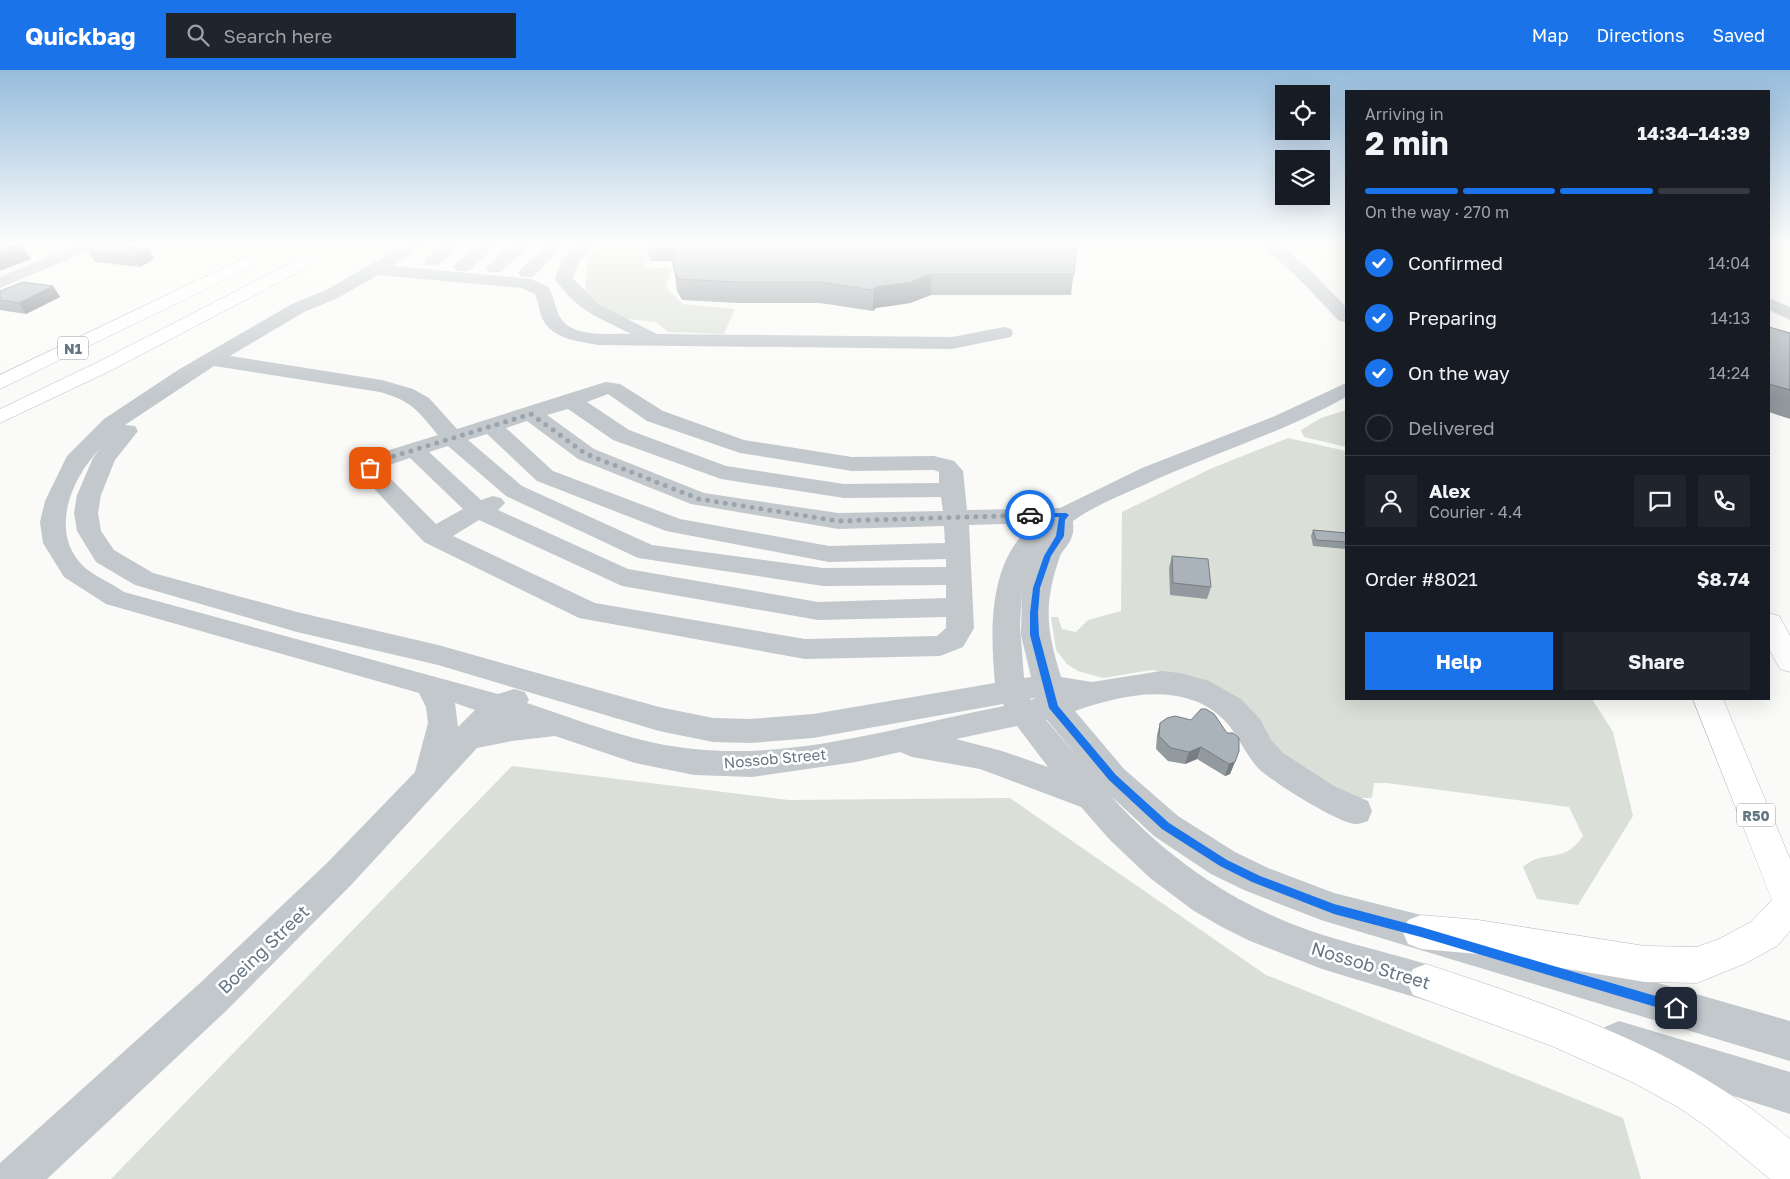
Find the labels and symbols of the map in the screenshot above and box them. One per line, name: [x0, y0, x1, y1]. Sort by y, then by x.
road number: N1: [58, 336, 88, 360]
pin: [349, 447, 391, 489]
courier: [1005, 490, 1055, 540]
street label: Nossob Street: [723, 745, 827, 771]
road number: R50: [1737, 804, 1775, 826]
street label: Boeing Street: [213, 900, 313, 998]
street label: Nossob Street: [1309, 936, 1433, 994]
pin: [1655, 987, 1697, 1029]

